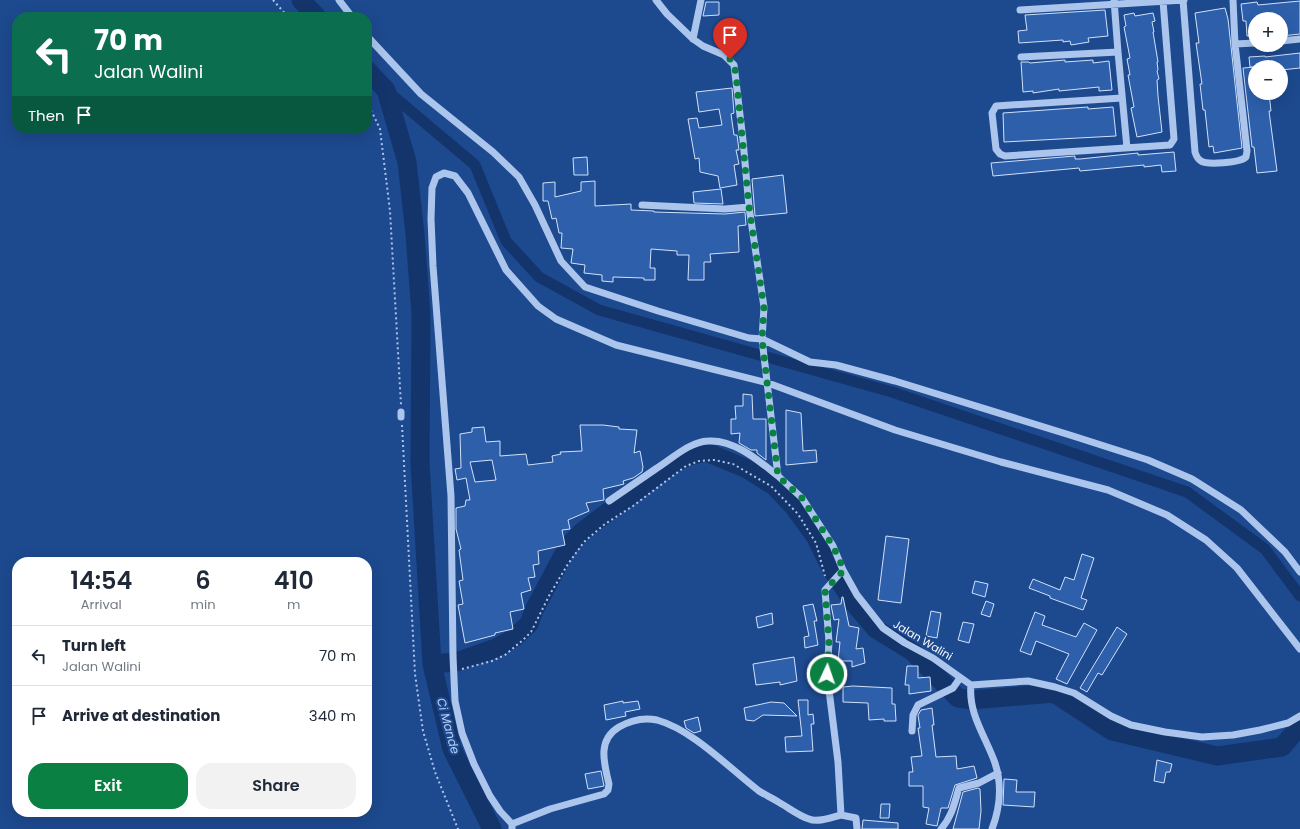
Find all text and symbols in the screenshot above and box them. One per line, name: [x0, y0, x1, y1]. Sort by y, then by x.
map controls: [1248, 12, 1288, 100]
button: +: [1248, 12, 1288, 52]
pin: [713, 18, 747, 59]
text: 70 m: [94, 21, 163, 60]
icon: arrive: [719, 24, 741, 46]
icon: left: [28, 28, 80, 80]
text: Jalan Walini: [94, 59, 203, 84]
button: −: [1248, 60, 1288, 100]
icon: arrive: [73, 104, 95, 126]
text: Then: [28, 105, 65, 126]
text: 14:54: [70, 564, 132, 597]
text: 6: [195, 564, 211, 597]
text: 410: [274, 564, 314, 597]
text: Arrival: [81, 595, 122, 614]
text: min: [191, 595, 216, 614]
text: m: [287, 595, 300, 614]
street label: Jalan Walini: [890, 616, 956, 664]
text: Turn left: [62, 635, 126, 656]
icon: left: [28, 645, 50, 667]
text: 70 m: [319, 645, 356, 666]
position arrow: [806, 653, 848, 695]
text: Jalan Walini: [62, 657, 141, 676]
water label: Ci Mande: [433, 696, 464, 756]
icon: arrive: [28, 705, 50, 727]
text: Arrive at destination: [62, 705, 220, 726]
text: 340 m: [309, 705, 356, 726]
button: Exit: [28, 763, 188, 809]
button: Share: [196, 763, 356, 809]

